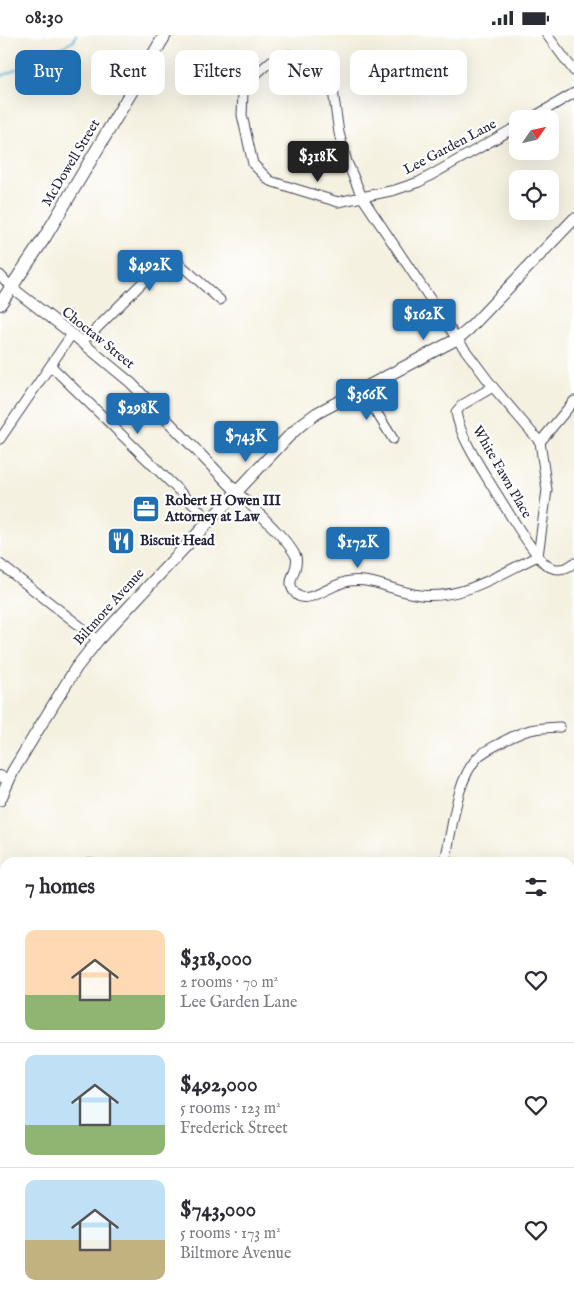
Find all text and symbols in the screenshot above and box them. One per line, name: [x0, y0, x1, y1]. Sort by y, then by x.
text: 08:30: [25, 6, 63, 30]
chip: Buy: [15, 50, 81, 95]
chip: Rent: [91, 50, 165, 95]
chip: Filters: [175, 50, 259, 95]
chip: New: [269, 50, 340, 95]
chip: Apartment: [350, 50, 467, 95]
north arrow: [509, 110, 559, 160]
map controls: [509, 110, 559, 220]
street label: Lee Garden Lane: [400, 115, 500, 179]
street label: McDowell Street: [38, 116, 104, 210]
pin: $318K: [283, 141, 353, 183]
text: $318K: [299, 147, 337, 167]
button: locate: [509, 170, 559, 220]
pin: $492K: [115, 249, 185, 292]
text: $492K: [129, 256, 171, 276]
pin: $162K: [389, 299, 459, 341]
street label: Choctaw Street: [58, 303, 138, 373]
text: $162K: [404, 305, 444, 325]
pin: $366K: [332, 379, 402, 421]
text: $366K: [347, 385, 387, 405]
pin: $298K: [103, 393, 173, 435]
text: $298K: [117, 399, 159, 419]
pin: $743K: [211, 421, 281, 463]
street label: White Fawn Place: [468, 422, 536, 522]
text: $743K: [225, 427, 267, 447]
place label: Robert H Owen III Attorney at Law: [164, 492, 281, 526]
office icon: Robert H Owen III Attorney at Law: [131, 494, 161, 524]
restaurant icon: Biscuit Head: [106, 526, 136, 556]
pin: $172K: [323, 527, 393, 569]
place label: Biscuit Head: [140, 532, 215, 550]
text: $172K: [337, 533, 379, 553]
street label: Biltmore Avenue: [70, 564, 149, 649]
icon: filters: [522, 873, 550, 901]
text: 7 homes: [25, 874, 95, 901]
text: $318,000: [180, 946, 252, 973]
icon: home: [65, 950, 125, 1010]
icon: heart: [522, 966, 550, 994]
text: 2 rooms · 70 m²: [180, 973, 278, 993]
text: Lee Garden Lane: [180, 993, 297, 1013]
text: $492,000: [180, 1072, 257, 1099]
icon: home: [65, 1075, 125, 1135]
icon: heart: [522, 1091, 550, 1119]
text: 5 rooms · 123 m²: [180, 1099, 281, 1119]
text: Frederick Street: [180, 1119, 288, 1139]
text: $743,000: [180, 1197, 256, 1224]
icon: home: [65, 1200, 125, 1260]
icon: heart: [522, 1216, 550, 1244]
text: 5 rooms · 173 m²: [180, 1224, 281, 1244]
text: Biltmore Avenue: [180, 1244, 291, 1264]

